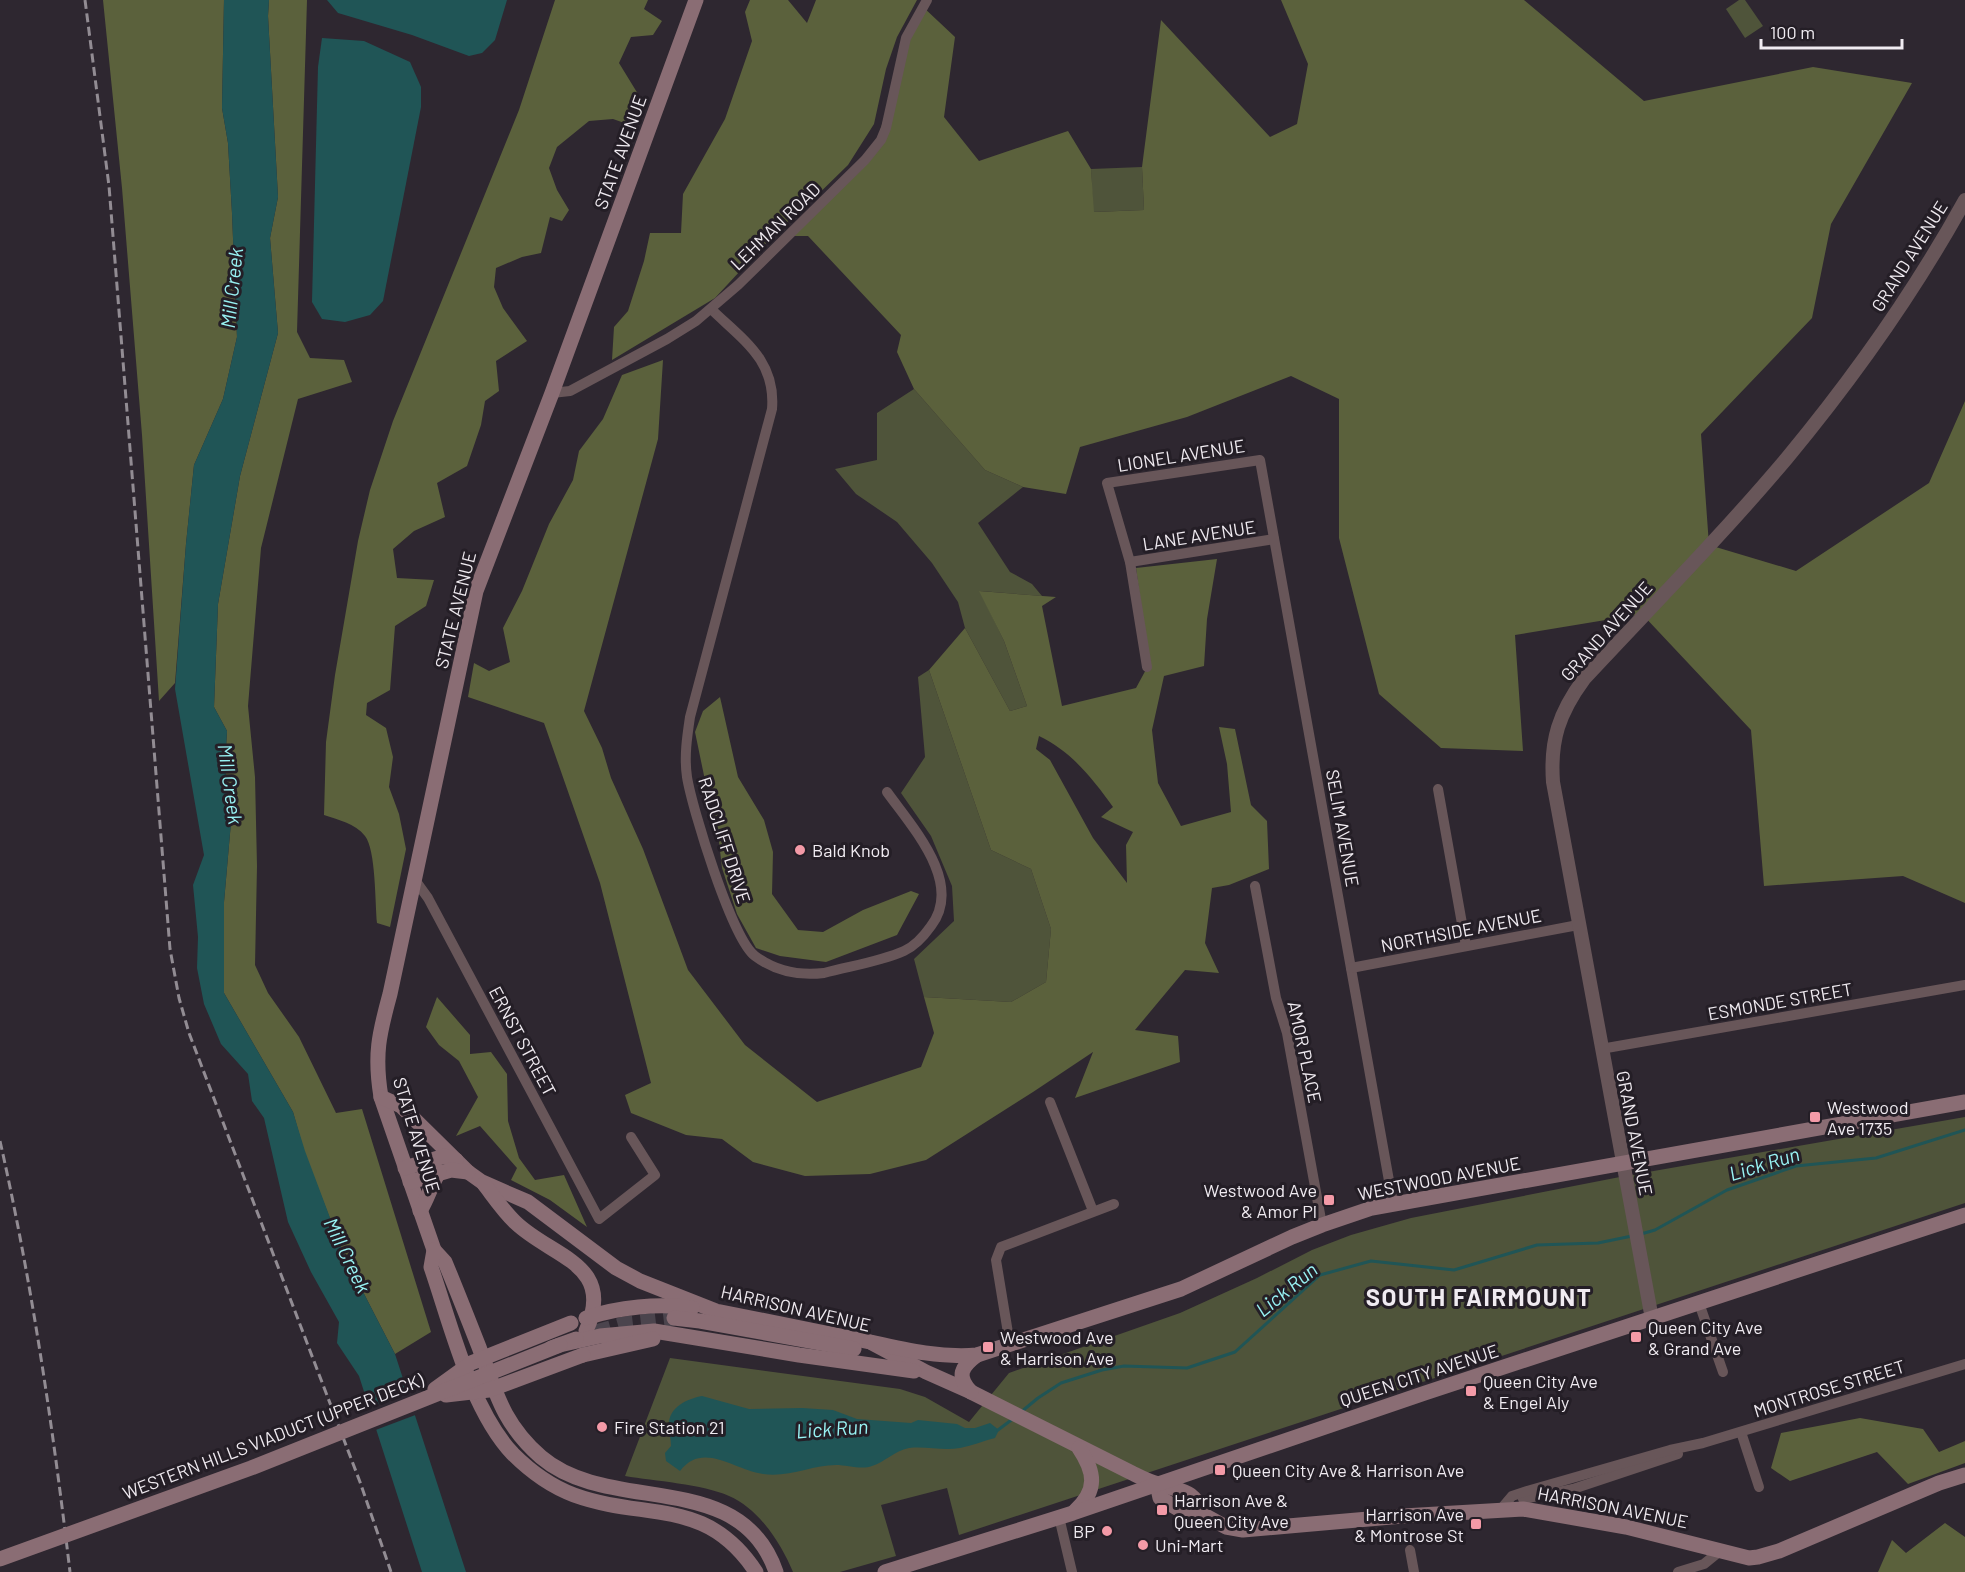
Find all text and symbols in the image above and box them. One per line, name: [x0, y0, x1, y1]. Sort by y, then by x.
scale bar: [1761, 12, 1902, 50]
text: 100 m: [1770, 21, 1815, 43]
street label: STATE AVENUE: [589, 92, 651, 212]
street label: LEHMAN ROAD: [725, 178, 825, 274]
street label: GRAND AVENUE: [1866, 197, 1952, 315]
water label: Mill Creek: [215, 246, 247, 329]
street label: LIONEL AVENUE: [1116, 434, 1246, 476]
street label: LANE AVENUE: [1141, 515, 1257, 555]
street label: STATE AVENUE: [430, 549, 480, 671]
street label: GRAND AVENUE: [1556, 577, 1656, 685]
water label: Mill Creek: [213, 742, 249, 826]
street label: SELIM AVENUE: [1322, 768, 1364, 888]
street label: RADCLIFF DRIVE: [694, 774, 756, 906]
place label: Bald Knob: [812, 839, 890, 861]
marker: Bald Knob: [793, 843, 807, 857]
street label: NORTHSIDE AVENUE: [1379, 904, 1543, 956]
street label: ESMONDE STREET: [1706, 977, 1854, 1025]
street label: ERNST STREET: [485, 982, 561, 1100]
street label: AMOR PLACE: [1283, 999, 1327, 1105]
street label: GRAND AVENUE: [1612, 1069, 1658, 1197]
street label: STATE AVENUE: [389, 1074, 445, 1196]
place label: Westwood Ave 1735: [1827, 1096, 1909, 1139]
marker: Westwood Ave 1735: [1808, 1110, 1822, 1124]
water label: Lick Run: [1726, 1141, 1802, 1185]
street label: WESTWOOD AVENUE: [1356, 1151, 1522, 1205]
place label: Westwood Ave & Amor Pl: [1203, 1179, 1317, 1222]
marker: Westwood Ave & Amor Pl: [1322, 1193, 1336, 1207]
water label: Mill Creek: [320, 1213, 377, 1297]
water label: Lick Run: [1250, 1257, 1322, 1321]
street label: HARRISON AVENUE: [719, 1280, 873, 1336]
district label: SOUTH FAIRMOUNT: [1366, 1282, 1592, 1311]
place label: Queen City Ave & Grand Ave: [1648, 1316, 1763, 1359]
place label: Westwood Ave & Harrison Ave: [1000, 1326, 1114, 1369]
marker: Queen City Ave & Grand Ave: [1629, 1330, 1643, 1344]
street label: QUEEN CITY AVENUE: [1337, 1339, 1501, 1411]
marker: Westwood Ave & Harrison Ave: [981, 1340, 995, 1354]
street label: MONTROSE STREET: [1751, 1355, 1907, 1421]
street label: WESTERN HILLS VIADUCT (UPPER DECK): [119, 1368, 427, 1504]
place label: Queen City Ave & Engel Aly: [1483, 1370, 1598, 1413]
marker: Queen City Ave & Engel Aly: [1464, 1384, 1478, 1398]
water label: Lick Run: [795, 1414, 869, 1442]
place label: Fire Station 21: [614, 1416, 725, 1438]
marker: Fire Station 21: [595, 1420, 609, 1434]
place label: Queen City Ave & Harrison Ave: [1232, 1459, 1464, 1481]
marker: Queen City Ave & Harrison Ave: [1213, 1463, 1227, 1477]
street label: HARRISON AVENUE: [1536, 1482, 1690, 1532]
place label: Harrison Ave & Queen City Ave: [1174, 1489, 1289, 1532]
marker: Harrison Ave & Queen City Ave: [1155, 1503, 1169, 1517]
place label: Harrison Ave & Montrose St: [1354, 1503, 1464, 1546]
marker: Harrison Ave & Montrose St: [1469, 1517, 1483, 1531]
place label: BP: [1073, 1520, 1095, 1542]
marker: BP: [1100, 1524, 1114, 1538]
place label: Uni-Mart: [1155, 1534, 1223, 1556]
marker: Uni-Mart: [1136, 1538, 1150, 1552]

